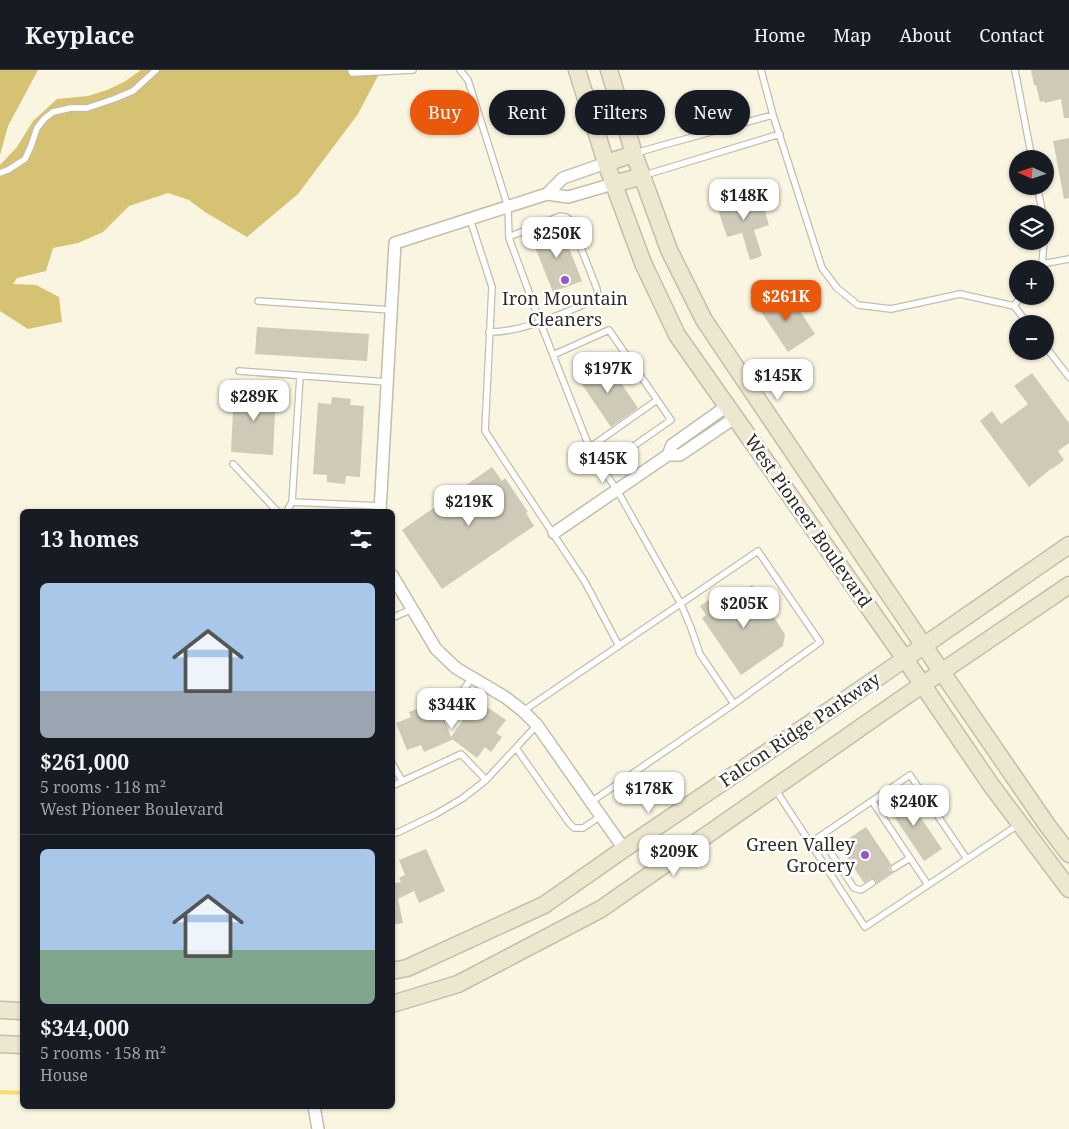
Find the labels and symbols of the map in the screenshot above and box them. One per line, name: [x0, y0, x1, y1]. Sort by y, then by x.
north arrow: [1009, 150, 1054, 195]
pin: $148K: [709, 178, 779, 221]
pin: $250K: [522, 216, 592, 259]
marker: Iron Mountain Cleaners: [559, 274, 571, 286]
pin: $261K: [751, 280, 821, 322]
place label: Iron Mountain Cleaners: [502, 286, 628, 331]
pin: $197K: [573, 352, 643, 394]
pin: $145K: [743, 358, 813, 401]
pin: $289K: [219, 380, 289, 422]
street label: West Pioneer Boulevard: [740, 429, 878, 612]
pin: $145K: [568, 442, 638, 484]
pin: $219K: [434, 484, 504, 527]
pin: $205K: [709, 586, 779, 629]
street label: Falcon Ridge Parkway: [714, 666, 885, 792]
pin: $344K: [417, 688, 487, 730]
pin: $178K: [614, 772, 684, 814]
pin: $240K: [879, 784, 949, 827]
place label: Green Valley Grocery: [746, 832, 856, 877]
pin: $209K: [639, 834, 709, 877]
marker: Green Valley Grocery: [859, 849, 871, 861]

